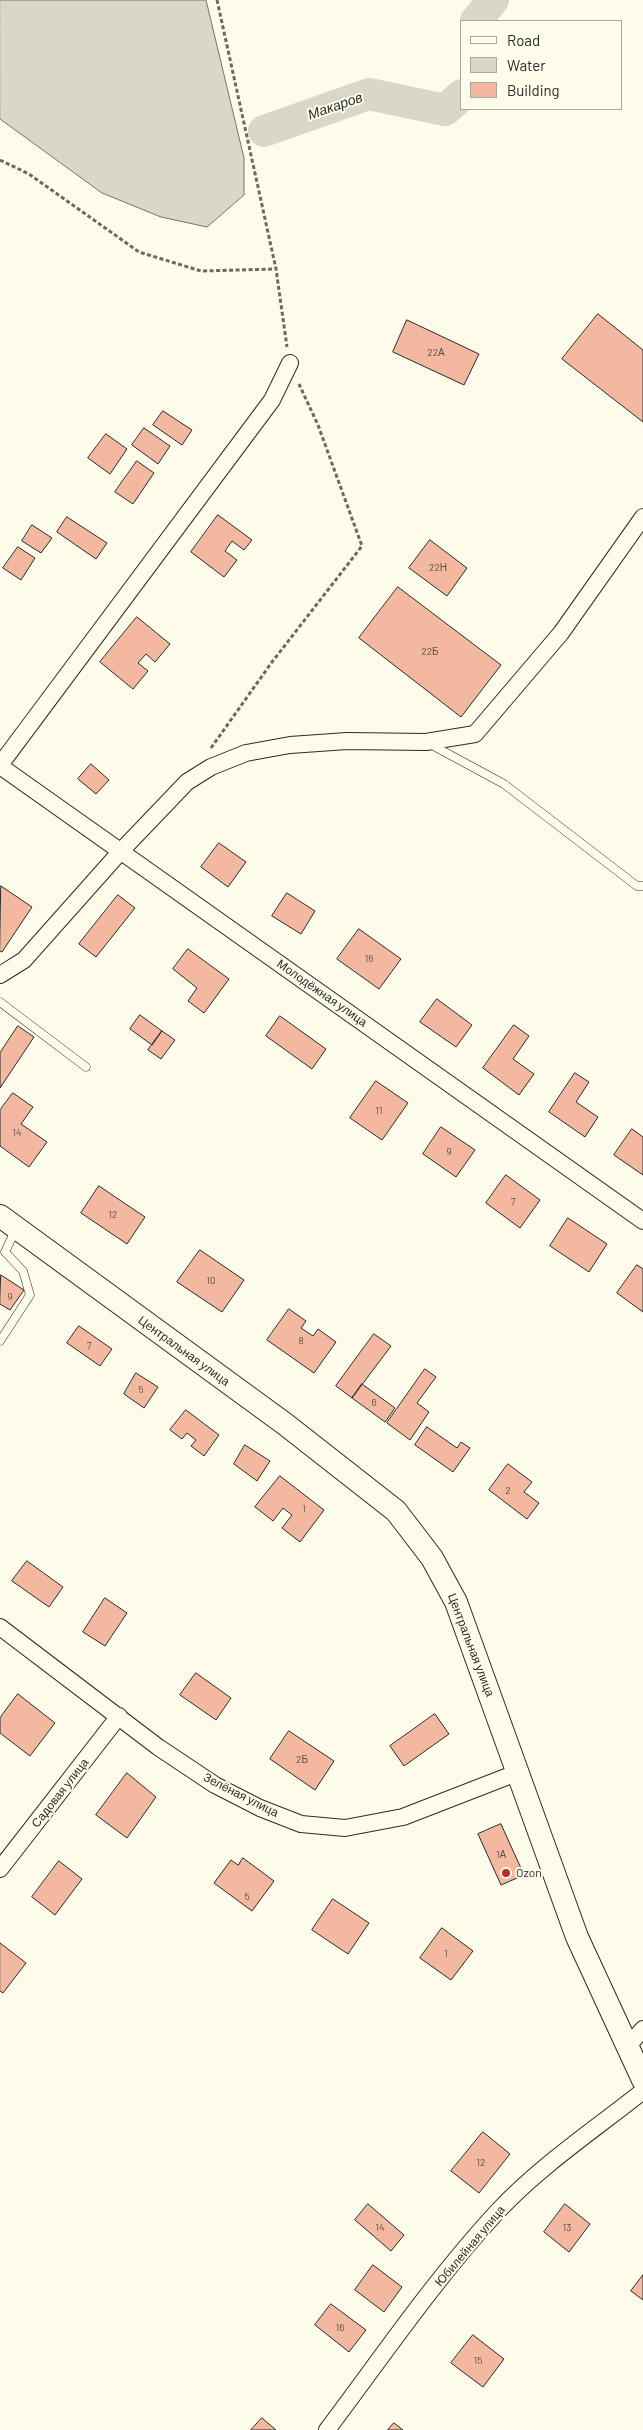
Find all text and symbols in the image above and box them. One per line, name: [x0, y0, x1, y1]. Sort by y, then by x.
legend: [460, 20, 623, 110]
text: Road: [507, 31, 540, 49]
text: Water: [507, 56, 546, 74]
text: Building: [507, 81, 560, 99]
water label: Макаров: [305, 89, 365, 123]
house number: 22А: [427, 347, 445, 359]
house number: 22Н: [429, 562, 447, 574]
house number: 22Б: [421, 646, 439, 658]
house number: 16: [365, 953, 373, 965]
street label: Молодёжная улица: [274, 956, 370, 1030]
house number: 11: [375, 1105, 383, 1117]
house number: 14: [12, 1127, 22, 1139]
house number: 9: [446, 1146, 452, 1158]
house number: 7: [511, 1196, 515, 1208]
house number: 12: [109, 1209, 117, 1221]
house number: 10: [206, 1275, 216, 1287]
house number: 9: [7, 1291, 13, 1303]
street label: Центральная улица: [135, 1313, 233, 1389]
house number: 8: [298, 1335, 304, 1347]
house number: 7: [87, 1340, 91, 1352]
house number: 5: [138, 1384, 144, 1396]
house number: 6: [371, 1397, 377, 1409]
house number: 2: [505, 1485, 511, 1497]
house number: 1: [302, 1503, 306, 1515]
street label: Центральная улица: [445, 1591, 497, 1699]
house number: 2Б: [296, 1754, 308, 1766]
street label: Садовая улица: [28, 1755, 92, 1831]
street label: Зелёная улица: [201, 1770, 281, 1820]
house number: 1А: [496, 1849, 506, 1861]
place label: Ozon: [516, 1866, 542, 1880]
marker: Ozon: [500, 1867, 512, 1879]
house number: 5: [244, 1891, 250, 1903]
house number: 1: [444, 1948, 448, 1960]
house number: 12: [477, 2157, 485, 2169]
street label: Юбилейная улица: [432, 2203, 508, 2289]
house number: 14: [375, 2222, 385, 2234]
house number: 13: [563, 2222, 571, 2234]
house number: 16: [336, 2322, 344, 2334]
house number: 15: [474, 2355, 482, 2367]

